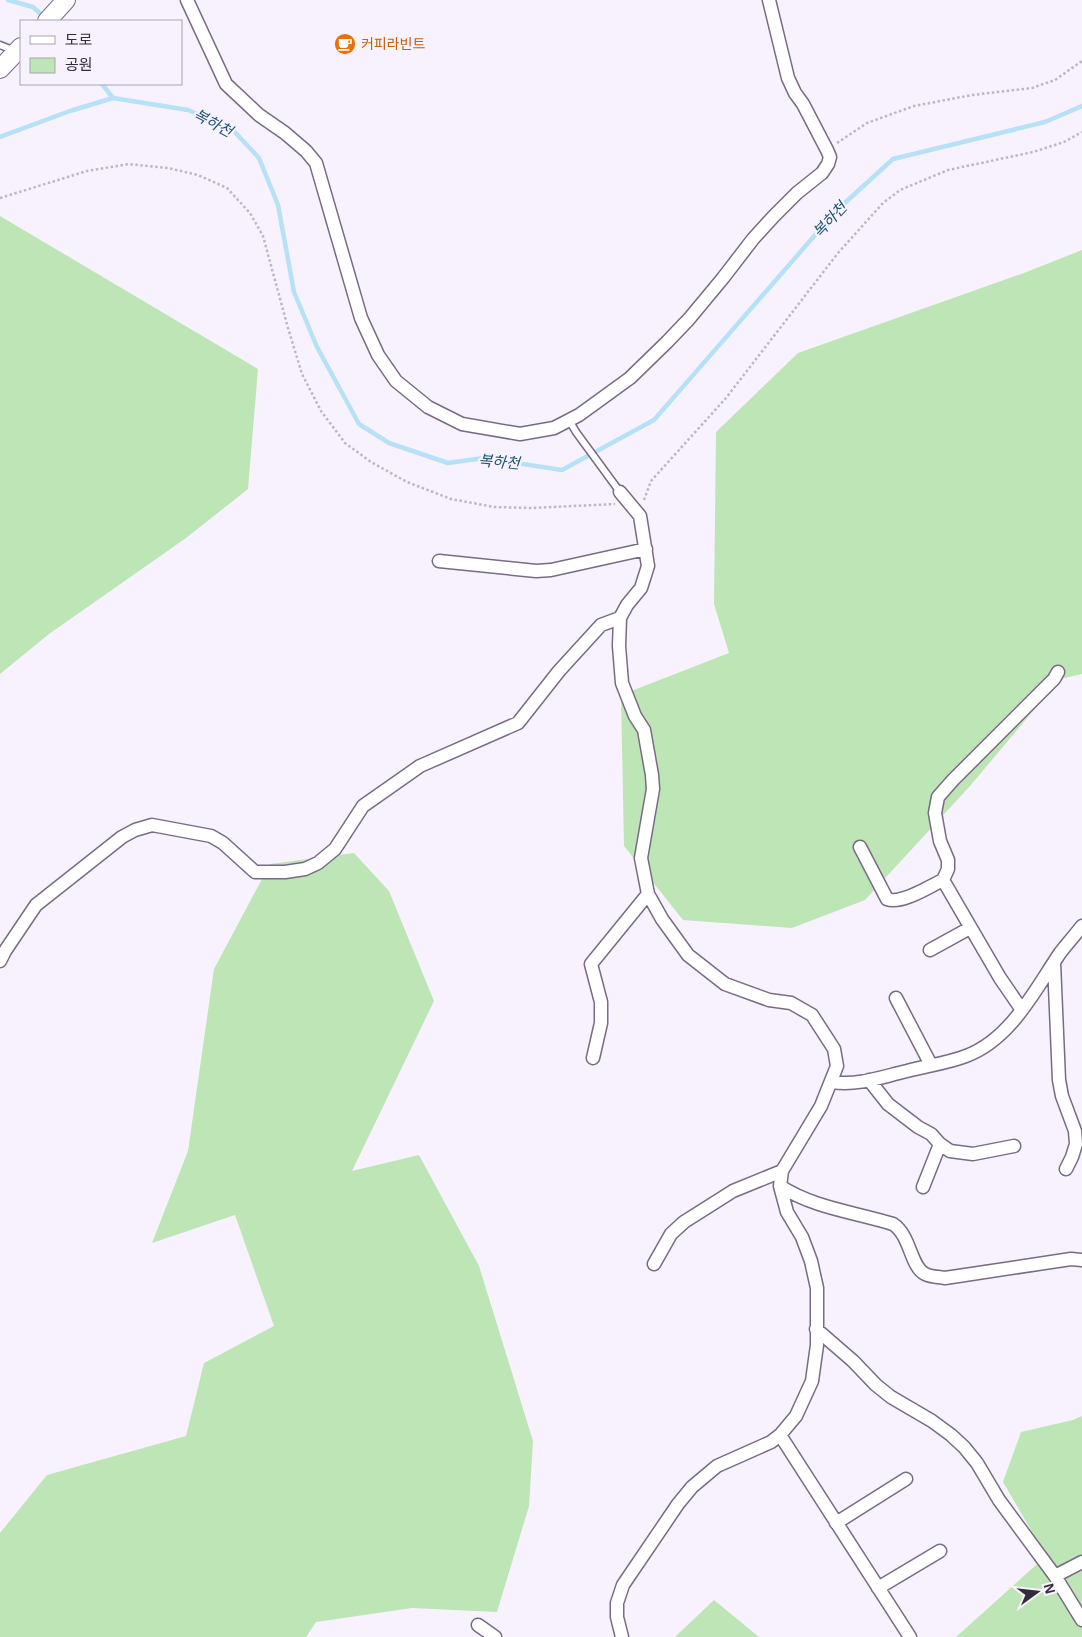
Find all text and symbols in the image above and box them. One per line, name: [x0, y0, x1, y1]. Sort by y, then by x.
legend: [20, 20, 182, 85]
text: 도로: [65, 31, 93, 48]
cafe icon: 커피라빈트: [333, 32, 357, 56]
place label: 커피라빈트: [361, 36, 426, 52]
text: 공원: [65, 56, 93, 73]
water label: 복하천: [191, 105, 237, 141]
water label: 복하천: [809, 197, 851, 241]
water label: 복하천: [478, 451, 523, 472]
north arrow: [1012, 1567, 1062, 1617]
text: N: [1041, 1582, 1059, 1596]

